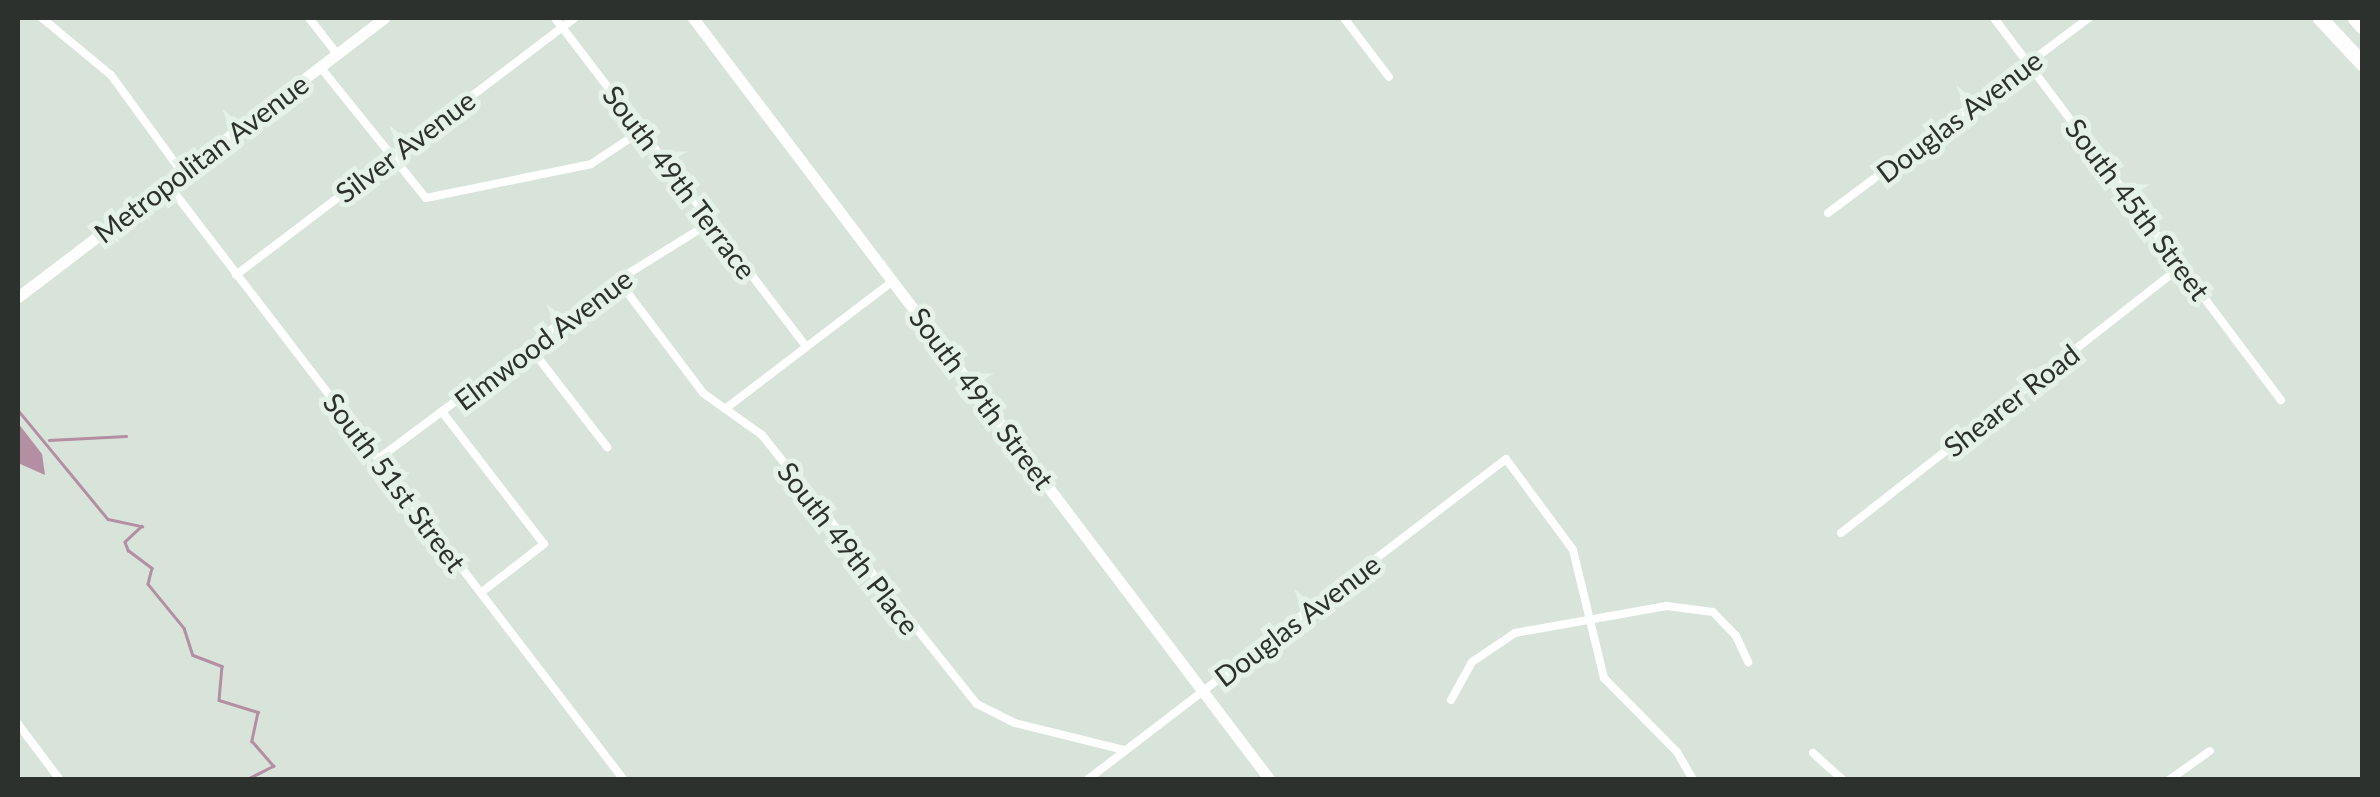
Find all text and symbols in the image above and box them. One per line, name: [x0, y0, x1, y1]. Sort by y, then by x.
street label: Douglas Avenue: [1869, 43, 2049, 189]
street label: Metropolitan Avenue: [87, 66, 315, 250]
street label: South 49th Terrace: [596, 78, 764, 286]
street label: Silver Avenue: [328, 82, 482, 210]
street label: South 45th Street: [2059, 112, 2217, 306]
street label: Elmwood Avenue: [447, 261, 639, 417]
street label: South 49th Street: [903, 301, 1061, 495]
street label: Shearer Road: [1936, 337, 2086, 463]
street label: South 51st Street: [317, 386, 473, 578]
street label: South 49th Place: [771, 455, 927, 641]
street label: Douglas Avenue: [1207, 547, 1387, 693]

